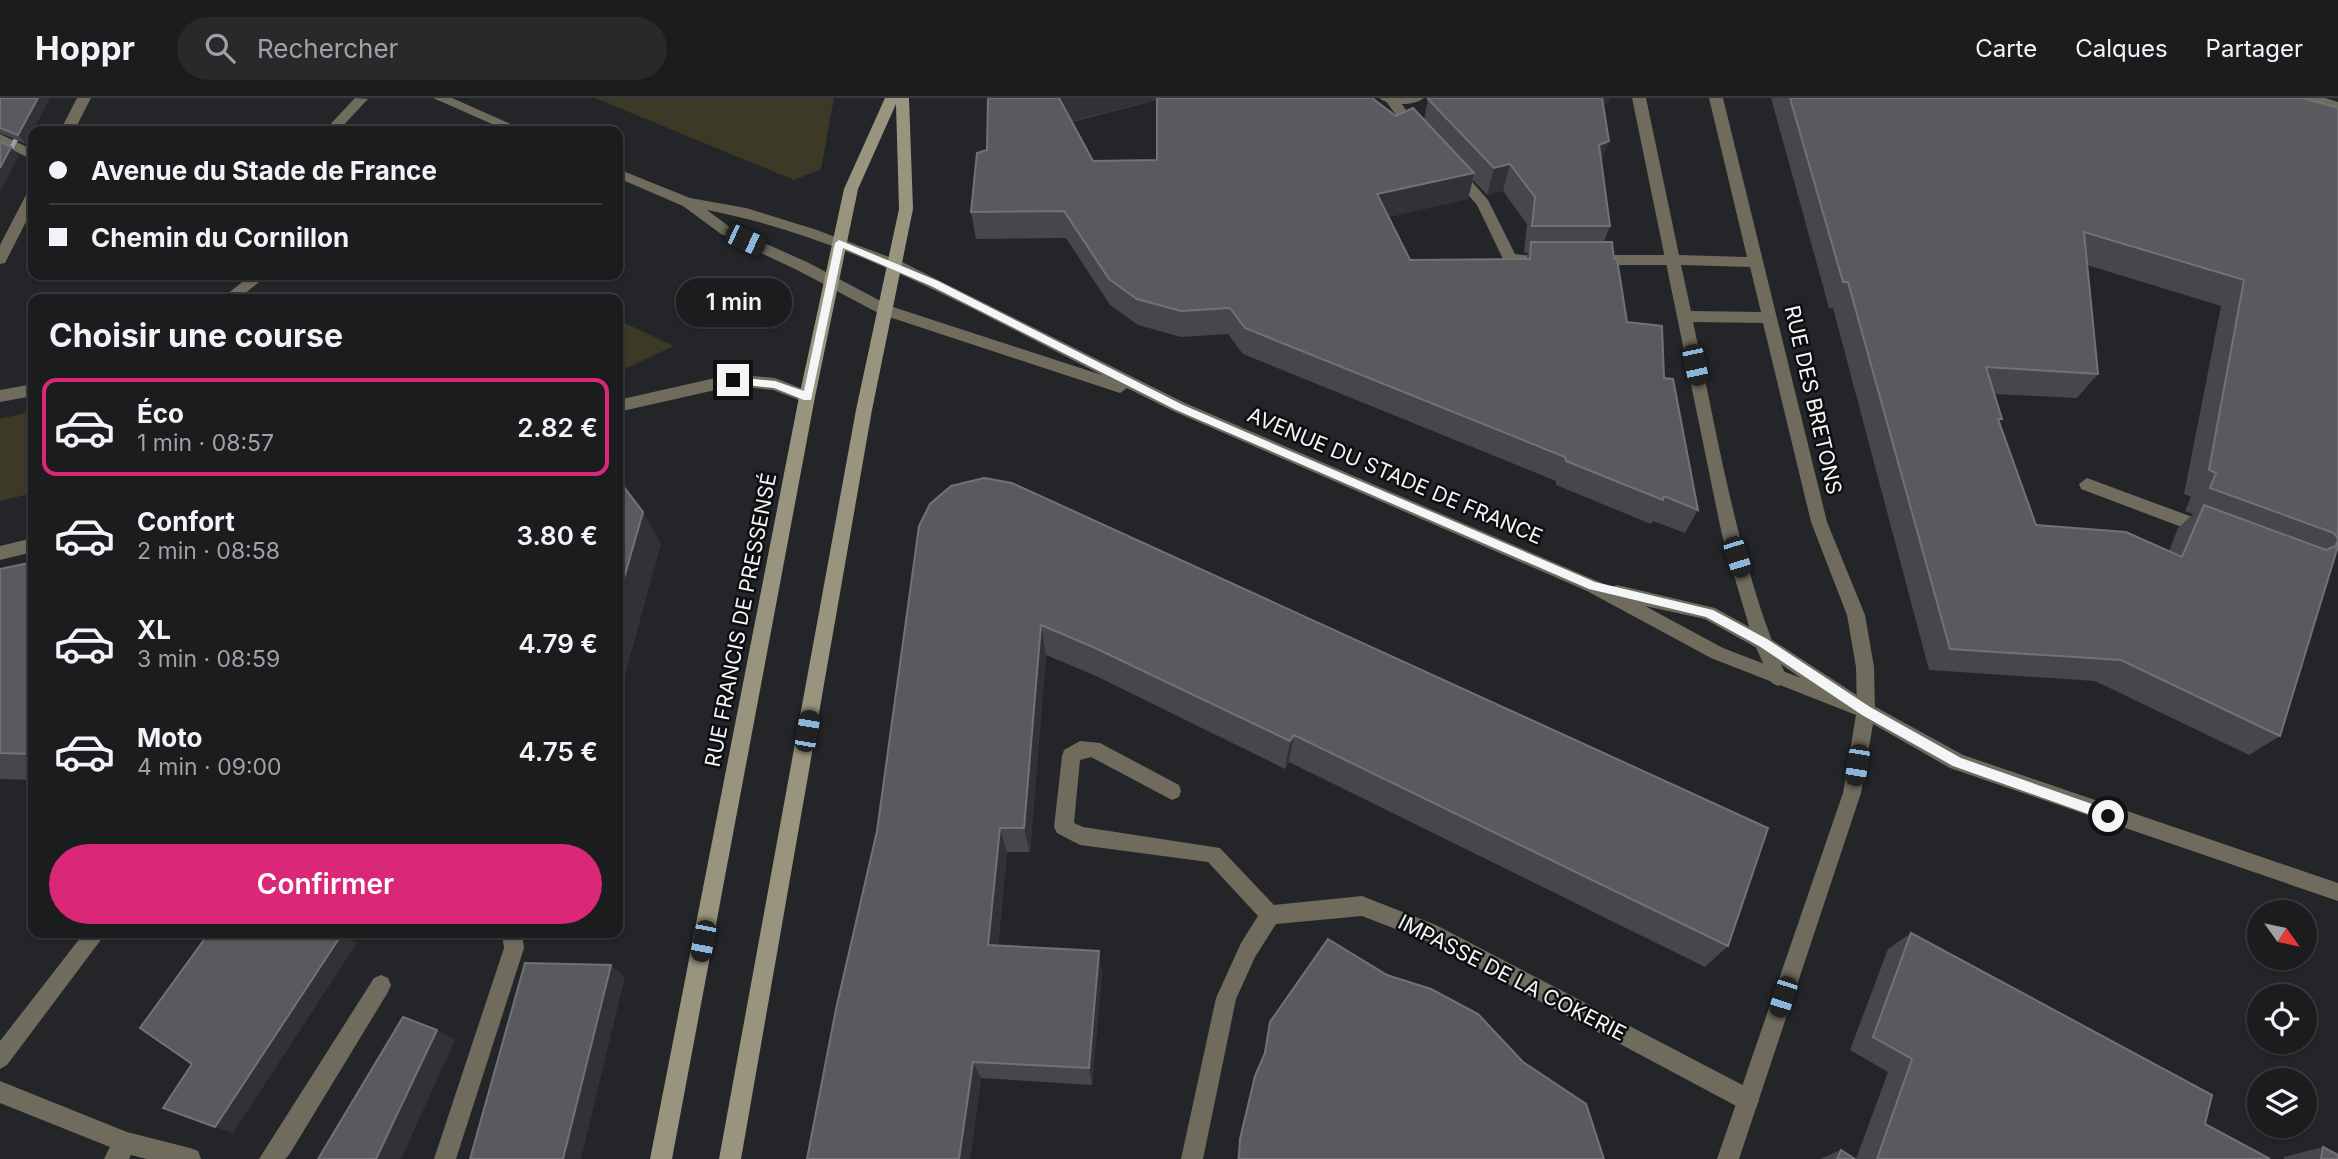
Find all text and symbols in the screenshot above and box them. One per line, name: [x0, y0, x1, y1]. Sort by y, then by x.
search box: [177, 17, 667, 80]
text: Hoppr: [35, 28, 135, 68]
icon: search: [201, 29, 239, 67]
text: Rechercher: [257, 33, 398, 64]
text: Carte: [1975, 34, 2037, 63]
text: Calques: [2075, 34, 2168, 63]
text: Partager: [2206, 34, 2303, 63]
text: Avenue du Stade de France: [91, 155, 437, 186]
text: Chemin du Cornillon: [91, 222, 349, 253]
car: [722, 222, 769, 258]
callout: 1 min: [675, 278, 791, 328]
text: 1 min: [706, 288, 762, 316]
street label: RUE DES BRETONS: [1780, 303, 1847, 497]
text: Choisir une course: [49, 316, 343, 355]
car: [1681, 342, 1710, 388]
route end: [717, 364, 749, 396]
icon: car: [53, 396, 116, 459]
text: Éco: [137, 398, 184, 429]
street label: AVENUE DU STADE DE FRANCE: [1244, 402, 1546, 549]
text: 2.82 €: [517, 412, 598, 443]
text: 1 min · 08:57: [137, 429, 274, 457]
street label: RUE FRANCIS DE PRESSENSÉ: [699, 471, 781, 769]
icon: car: [53, 504, 116, 567]
text: Confort: [137, 506, 235, 537]
text: 3.80 €: [516, 520, 598, 551]
car: [1721, 534, 1754, 580]
text: 2 min · 08:58: [137, 537, 280, 565]
icon: car: [53, 612, 116, 675]
text: XL: [137, 614, 171, 645]
text: 4.79 €: [518, 628, 598, 659]
text: 3 min · 08:59: [137, 645, 280, 673]
car: [794, 708, 821, 754]
icon: car: [53, 720, 116, 783]
text: Moto: [137, 722, 202, 753]
text: 4.75 €: [519, 736, 598, 767]
car: [1844, 743, 1871, 787]
text: 4 min · 09:00: [137, 753, 282, 781]
route start: [2092, 800, 2124, 832]
button: Confirmer: [49, 844, 602, 924]
north arrow: [2247, 900, 2317, 970]
map controls: [2247, 900, 2317, 1138]
street label: IMPASSE DE LA COKERIE: [1394, 909, 1630, 1046]
car: [689, 918, 718, 964]
car: [1767, 974, 1800, 1020]
button: locate: [2247, 984, 2317, 1054]
button: layers: [2247, 1068, 2317, 1138]

